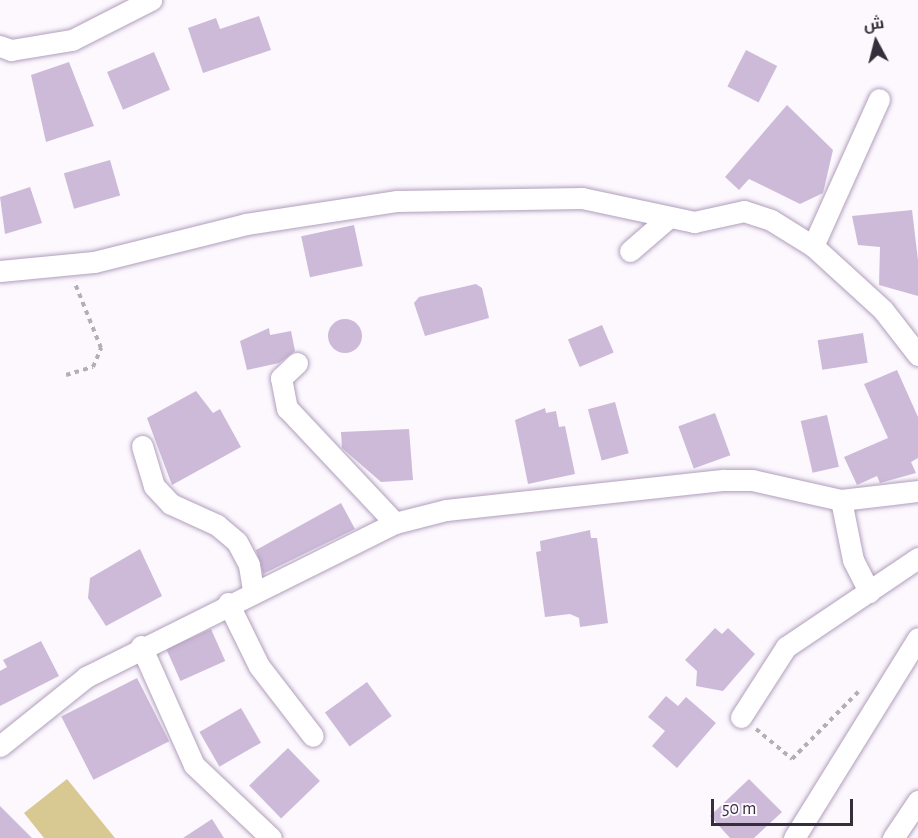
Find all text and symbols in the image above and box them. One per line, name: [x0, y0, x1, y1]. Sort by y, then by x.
north arrow: [846, 12, 906, 72]
text: ش: [863, 15, 885, 33]
scale bar: [714, 787, 856, 825]
text: 50 m: [722, 800, 756, 818]

